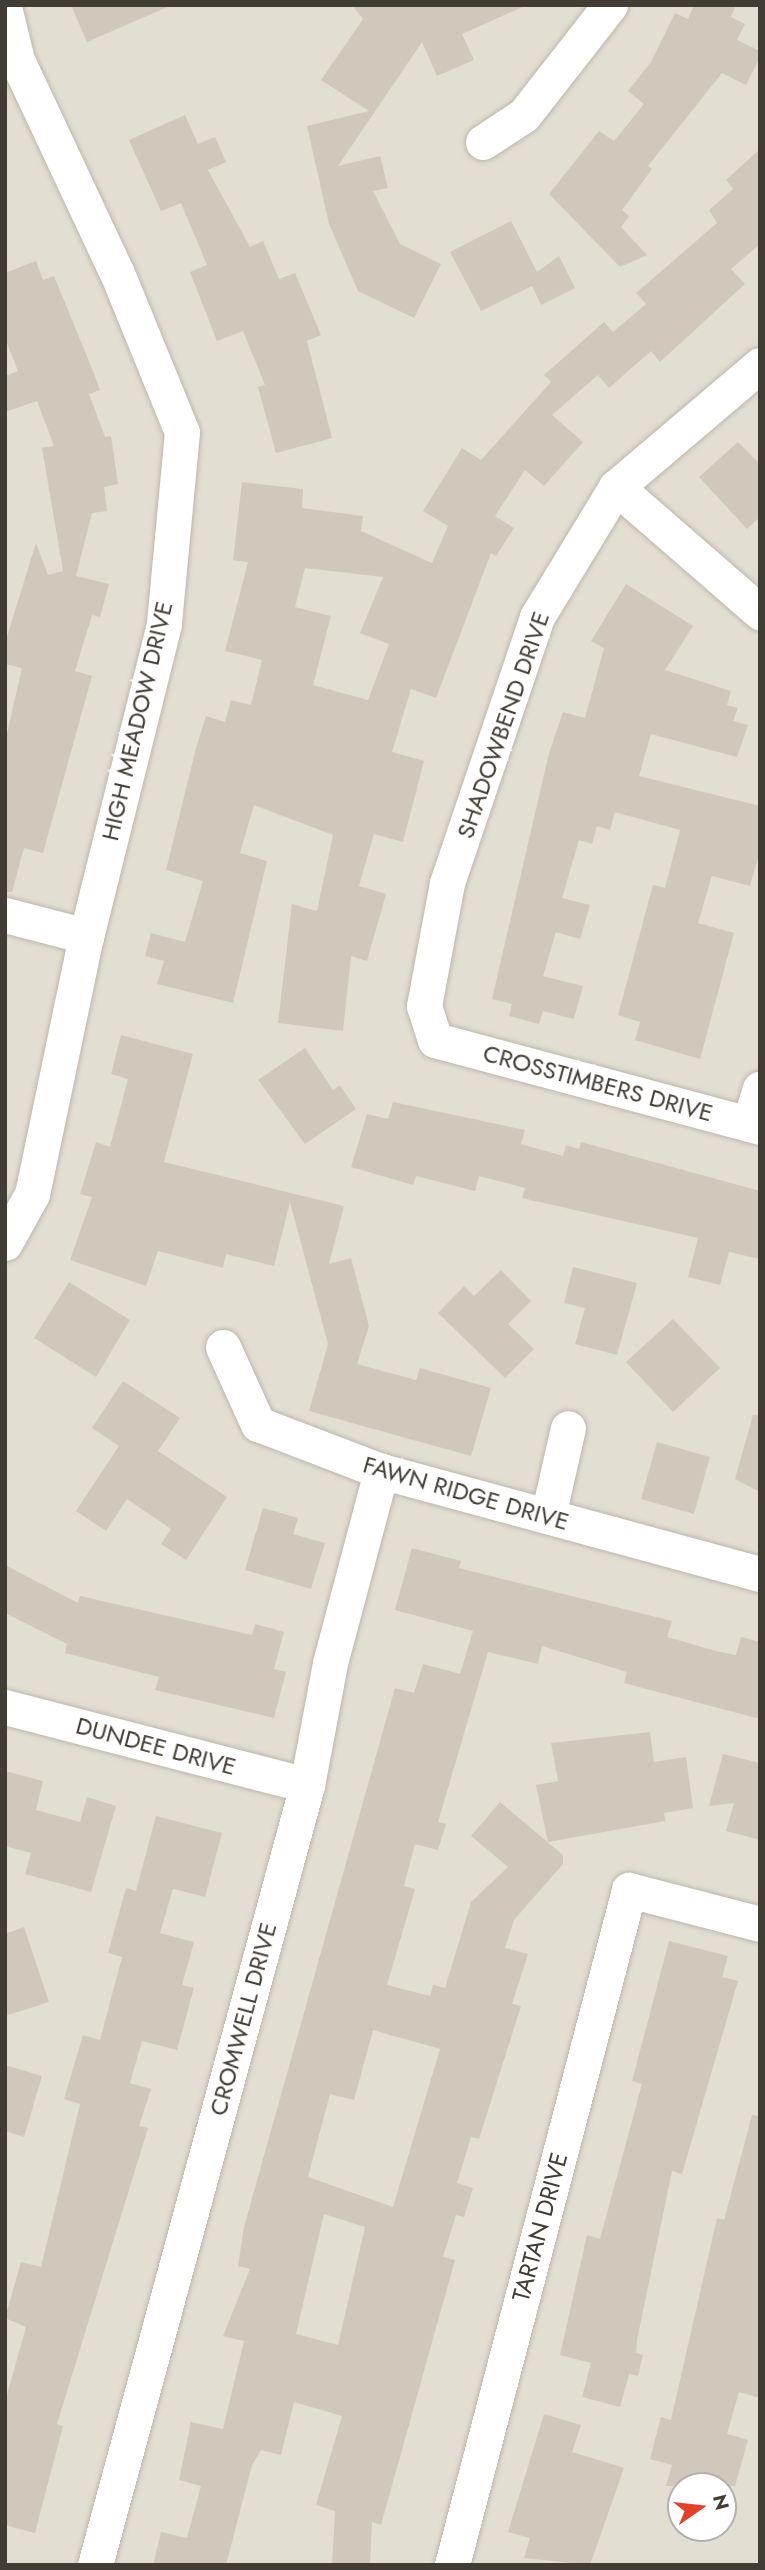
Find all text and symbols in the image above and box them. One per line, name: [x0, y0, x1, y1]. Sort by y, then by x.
street label: HIGH MEADOW DRIVE: [95, 599, 179, 843]
street label: SHADOWBEND DRIVE: [451, 608, 555, 842]
street label: CROSSTIMBERS DRIVE: [480, 1038, 716, 1128]
street label: FAWN RIDGE DRIVE: [360, 1450, 572, 1536]
street label: DUNDEE DRIVE: [73, 1711, 239, 1781]
street label: CROMWELL DRIVE: [203, 1919, 283, 2119]
street label: TARTAN DRIVE: [506, 2149, 574, 2305]
north arrow: [667, 2472, 737, 2542]
text: N: [706, 2492, 736, 2513]

